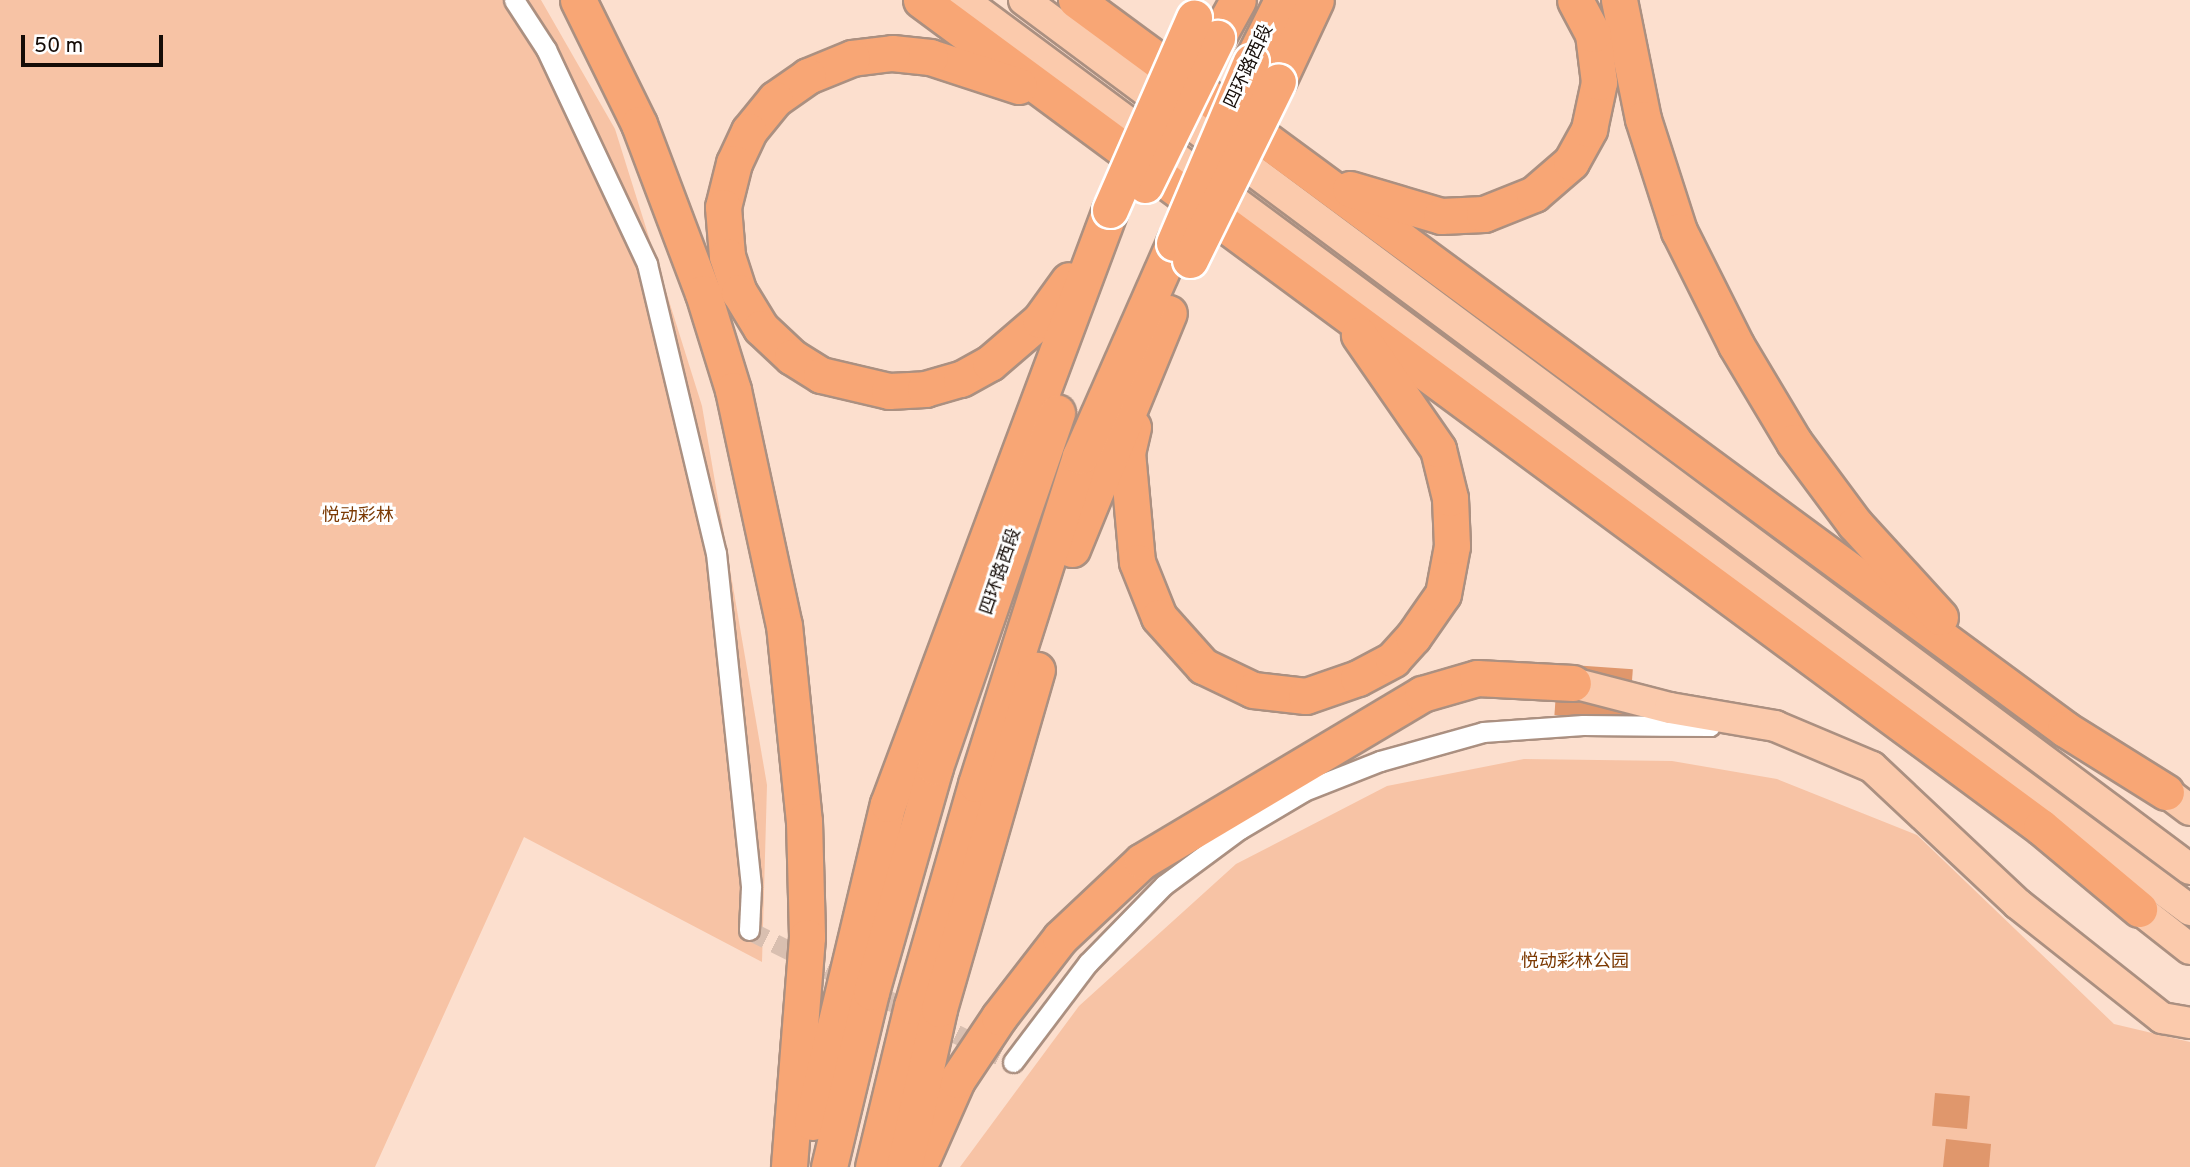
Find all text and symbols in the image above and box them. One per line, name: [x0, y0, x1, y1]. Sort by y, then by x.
scale bar: [24, 21, 166, 65]
street label: 四环路西段: [1221, 22, 1279, 112]
text: 50 m: [34, 33, 83, 60]
park label: 悦动彩林: [322, 506, 394, 528]
street label: 四环路西段: [977, 526, 1027, 618]
park label: 悦动彩林公园: [1521, 952, 1629, 974]

